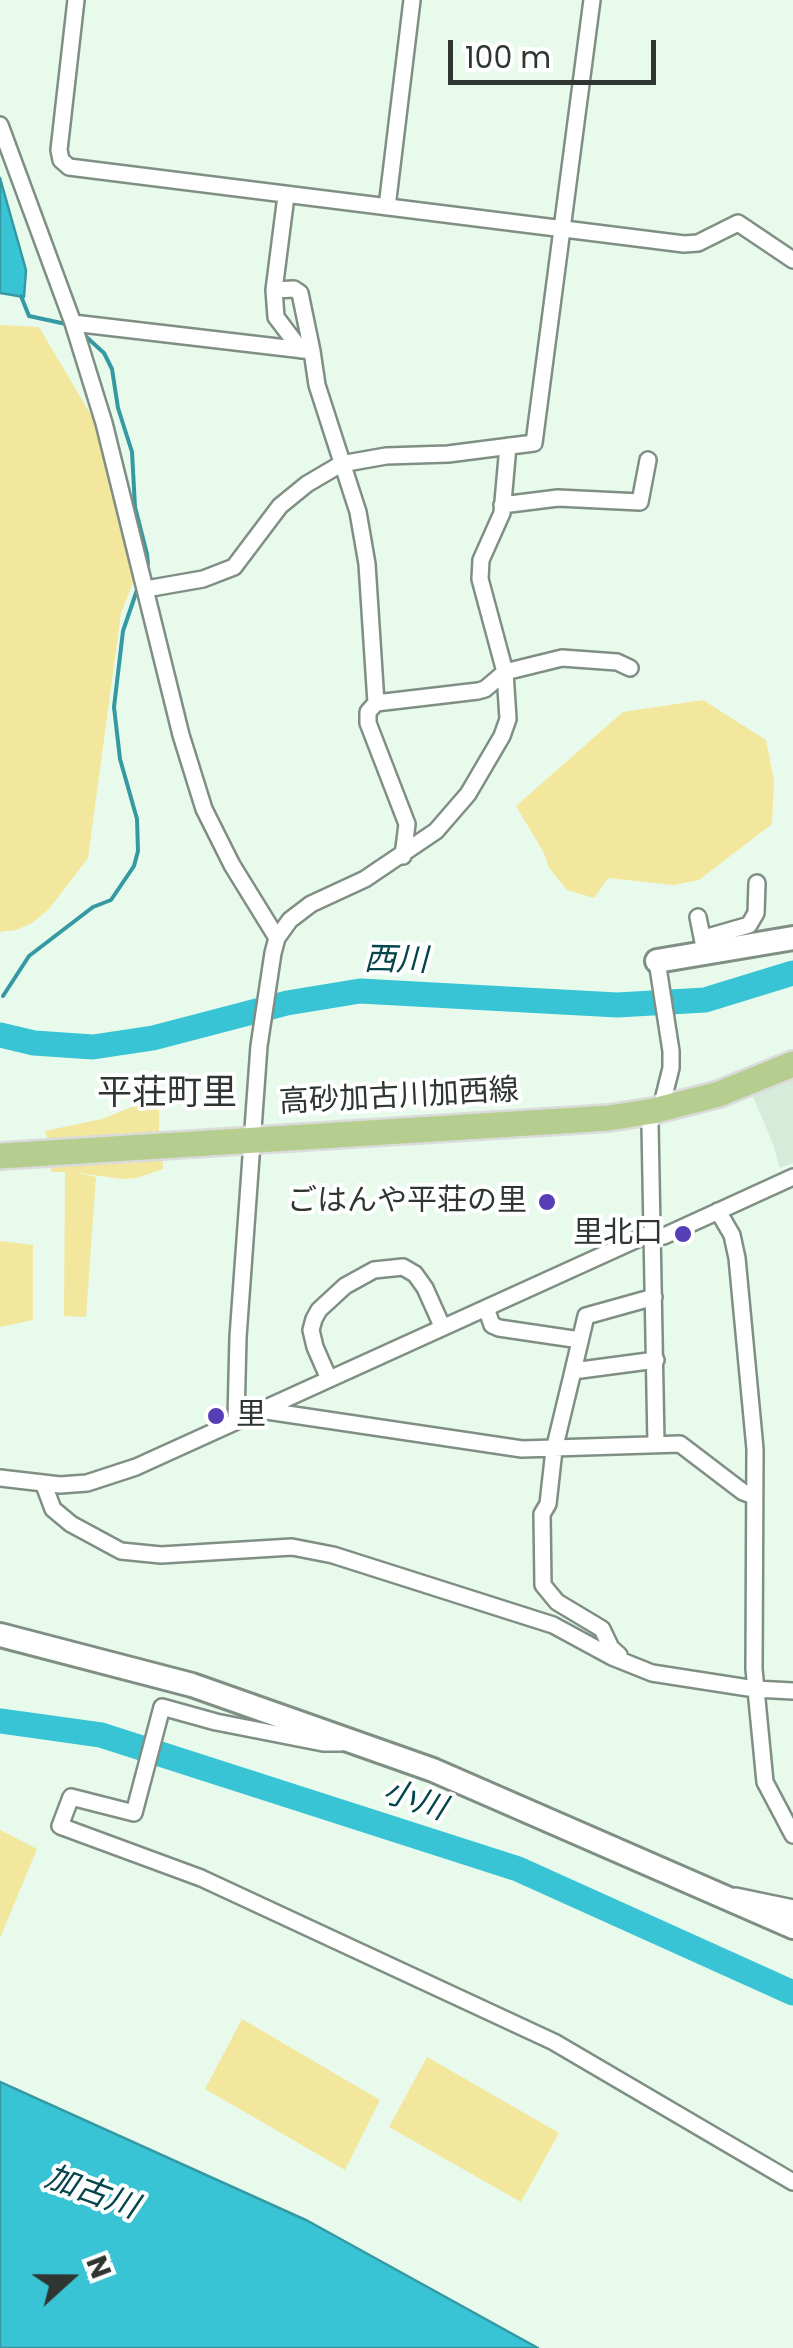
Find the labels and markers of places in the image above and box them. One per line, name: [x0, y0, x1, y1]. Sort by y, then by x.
place label: ごはんや平荘の里: [287, 1184, 527, 1220]
marker: ごはんや平荘の里: [536, 1191, 558, 1213]
place label: 里北口: [573, 1216, 663, 1252]
marker: 里北口: [672, 1223, 694, 1245]
place label: 里: [236, 1398, 266, 1434]
marker: 里: [205, 1405, 227, 1427]

